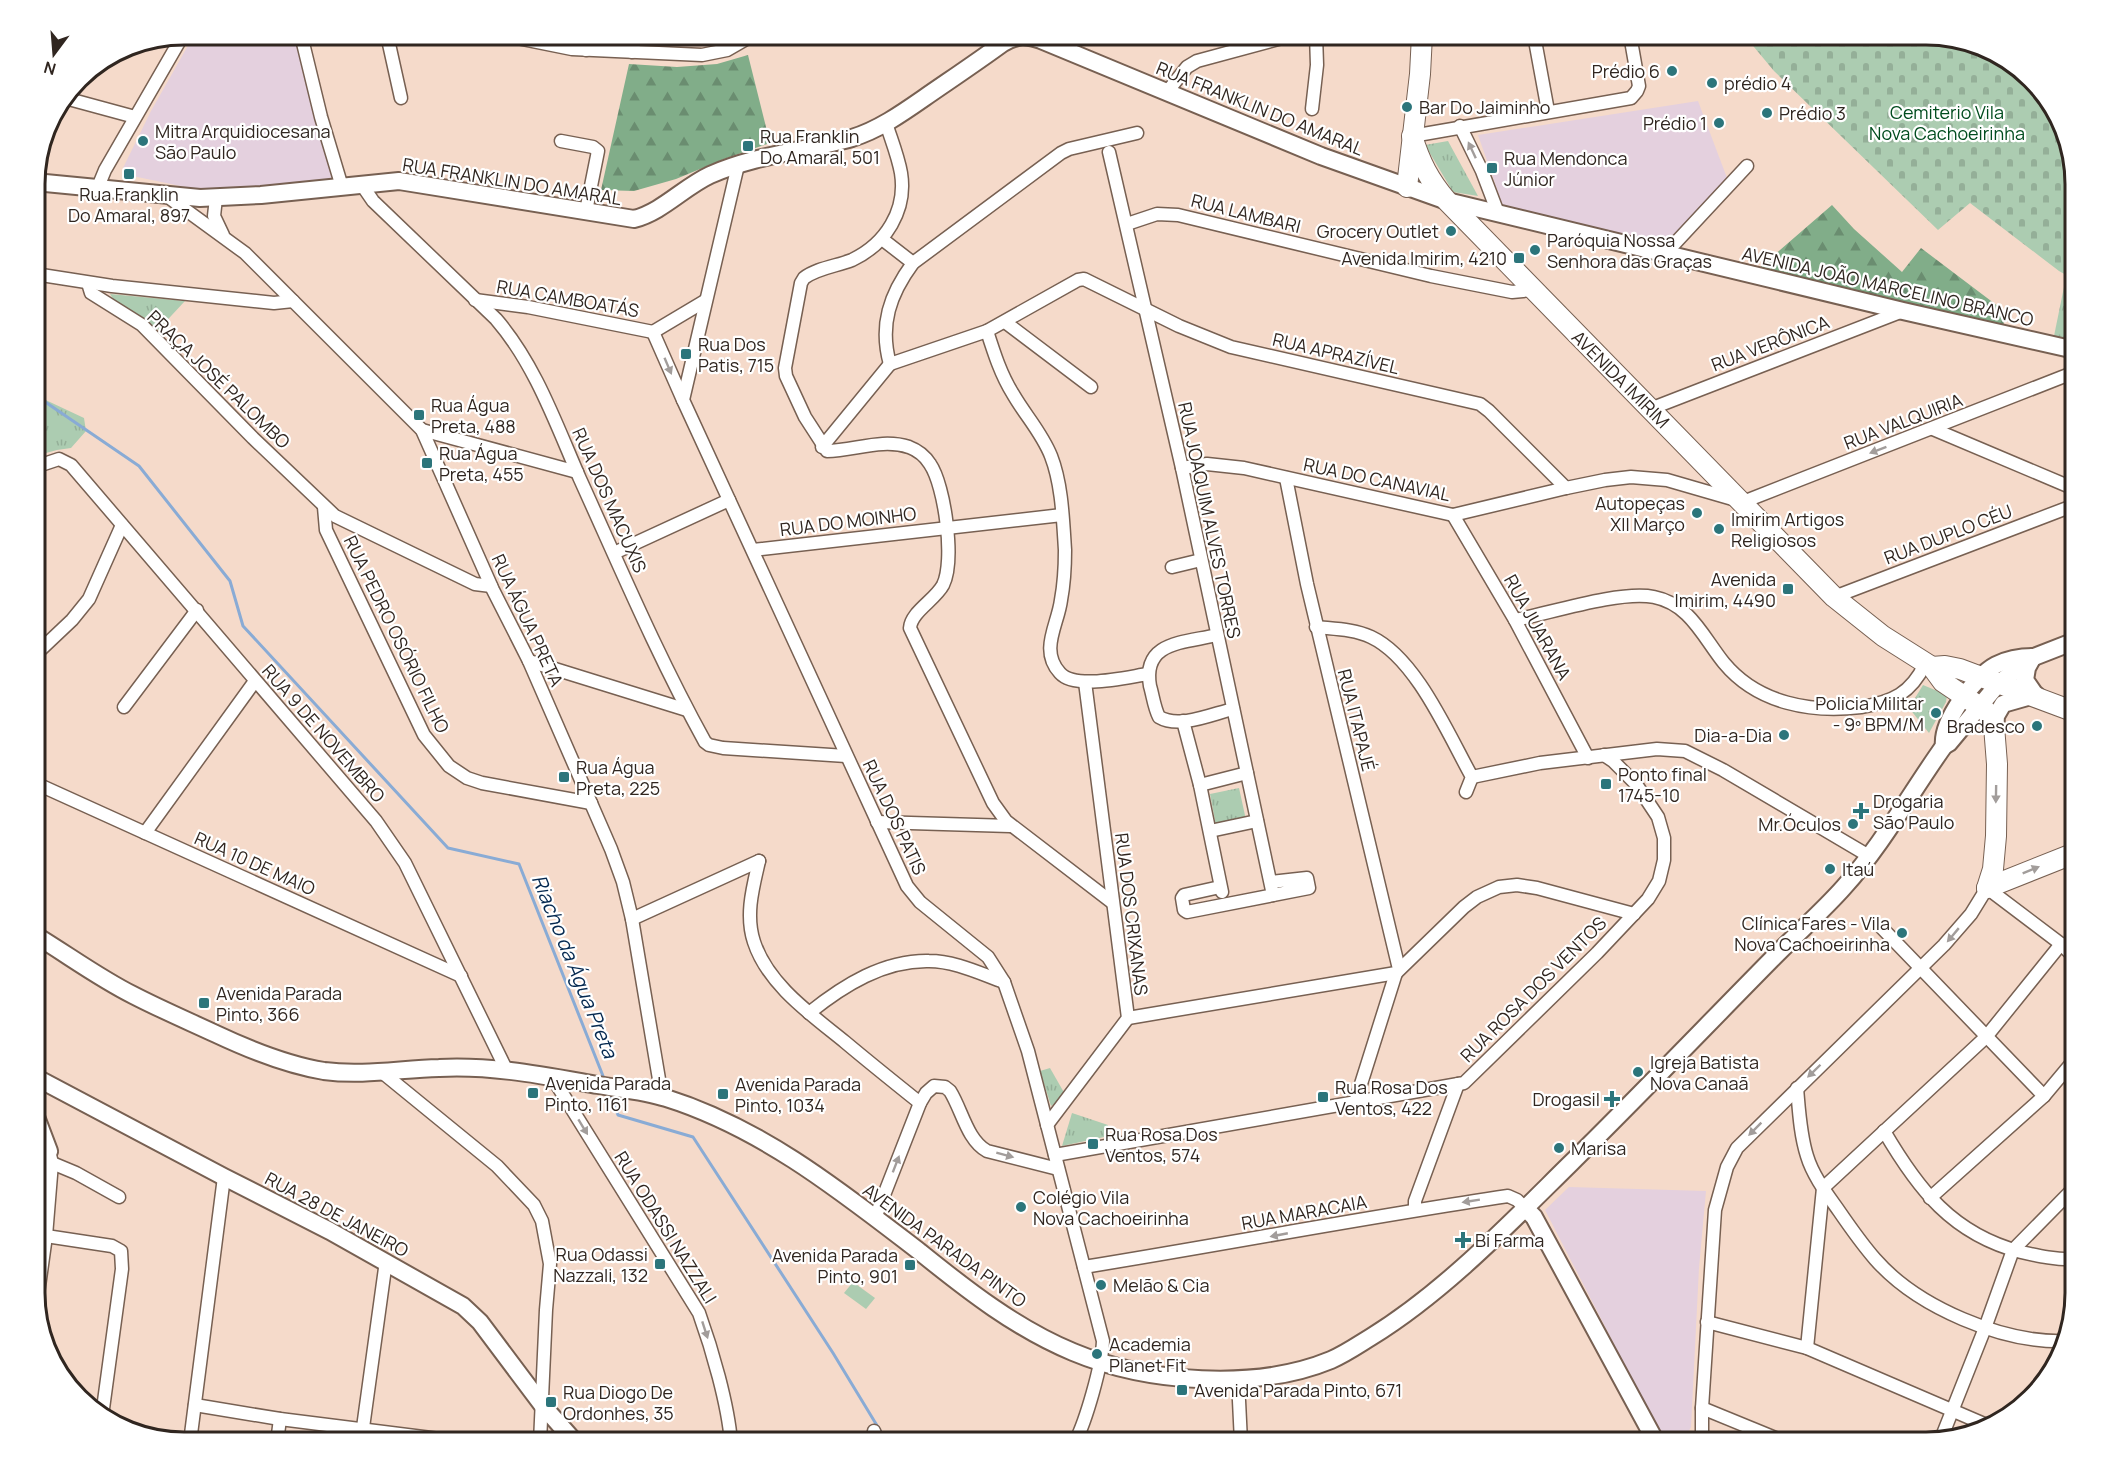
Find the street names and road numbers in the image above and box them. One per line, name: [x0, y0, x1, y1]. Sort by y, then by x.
street label: RUA FRANKLIN DO AMARAL: [1153, 55, 1367, 161]
street label: RUA FRANKLIN DO AMARAL: [401, 152, 623, 210]
street label: RUA LAMBARI: [1189, 188, 1303, 238]
street label: AVENIDA JOÃO MARCELINO BRANCO: [1740, 241, 2036, 331]
street label: RUA CAMBOATÁS: [495, 274, 641, 322]
street label: PRAÇA JOSÉ PALOMBO: [142, 305, 296, 453]
street label: RUA VERÔNICA: [1708, 309, 1833, 376]
street label: AVENIDA IMIRIM: [1567, 325, 1675, 433]
street label: RUA APRAZÍVEL: [1270, 327, 1402, 379]
street label: RUA VALQUIRIA: [1840, 387, 1966, 455]
street label: RUA JOAQUIM ALVES TORRES: [1173, 400, 1247, 640]
street label: RUA DOS MACUXIS: [567, 424, 653, 576]
street label: RUA DO CANAVIAL: [1302, 452, 1452, 506]
street label: RUA DUPLO CÉU: [1881, 499, 2015, 569]
street label: RUA DO MOINHO: [778, 501, 918, 541]
street label: RUA PEDRO OSÓRIO FILHO: [339, 531, 455, 737]
street label: RUA ÁGUA PRETA: [487, 550, 569, 691]
street label: RUA JUARANA: [1499, 570, 1577, 684]
street label: RUA 9 DE NOVEMBRO: [257, 659, 391, 807]
street label: RUA ITAPAJÉ: [1333, 666, 1381, 774]
street label: RUA DOS PATIS: [858, 755, 932, 879]
street label: RUA 10 DE MAIO: [191, 826, 319, 900]
street label: RUA DOS CRIXANAS: [1110, 831, 1154, 997]
street label: RUA ROSA DOS VENTOS: [1455, 911, 1611, 1067]
street label: RUA ODASSI NAZZALI: [609, 1146, 723, 1308]
street label: RUA 28 DE JANEIRO: [261, 1166, 413, 1262]
street label: AVENIDA PARADA PINTO: [858, 1178, 1032, 1312]
street label: RUA MARACAIA: [1239, 1189, 1369, 1235]

